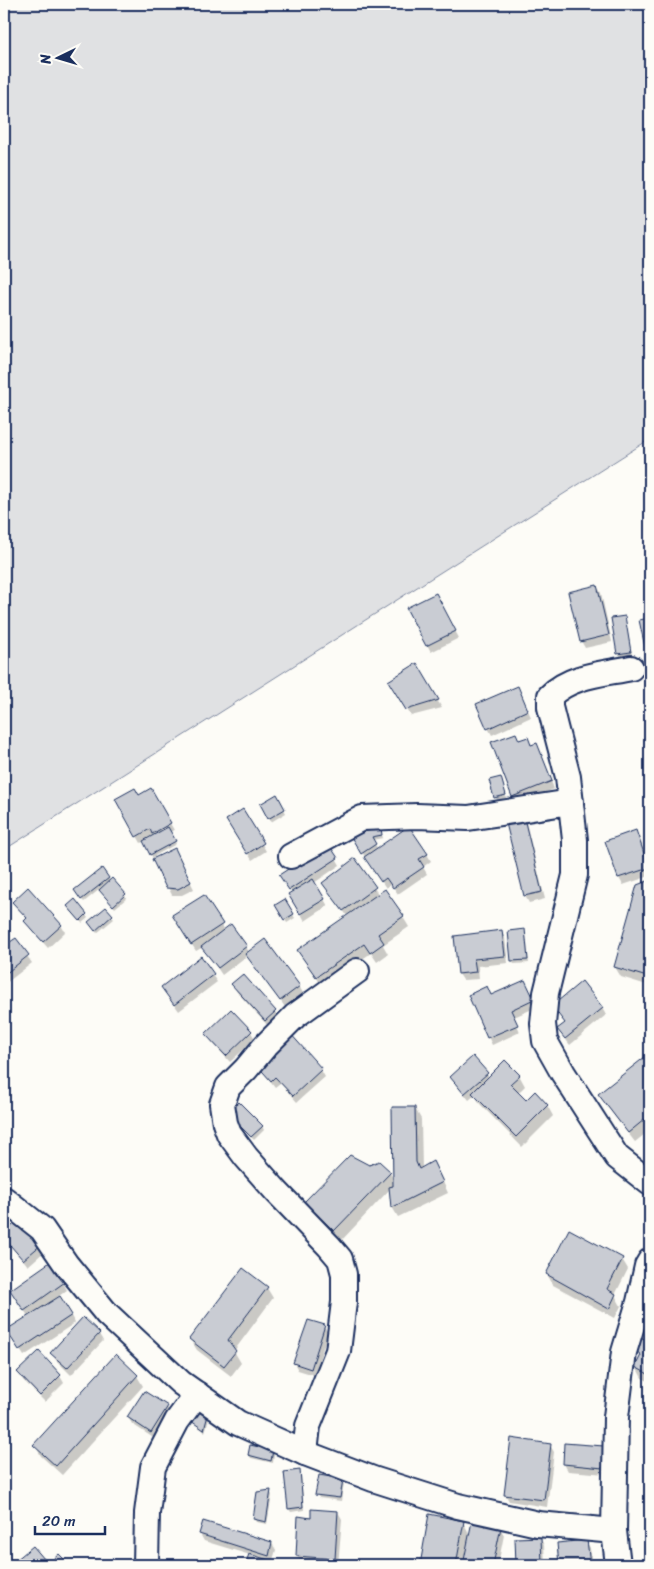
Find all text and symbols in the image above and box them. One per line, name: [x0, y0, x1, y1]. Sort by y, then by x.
north arrow: [32, 32, 82, 82]
text: N: [33, 53, 59, 66]
scale bar: [35, 1504, 105, 1536]
text: 20 m: [42, 1508, 76, 1534]

